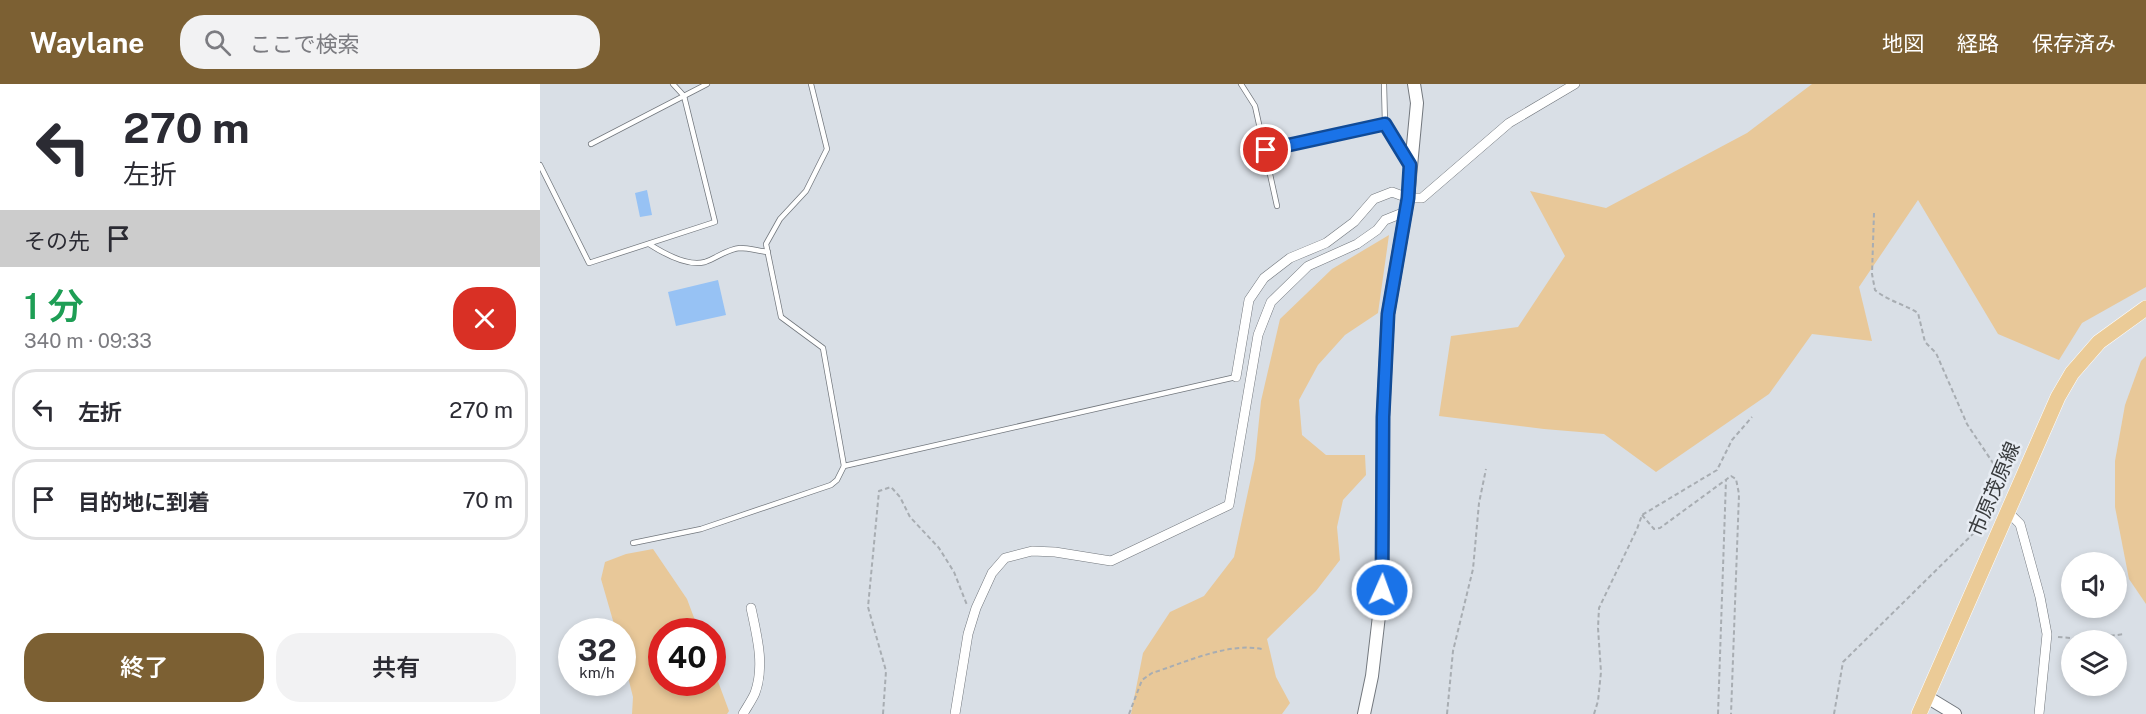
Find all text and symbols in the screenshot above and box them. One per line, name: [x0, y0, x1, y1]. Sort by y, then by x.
search box: [180, 15, 600, 69]
text: Waylane: [30, 26, 144, 59]
icon: search: [201, 26, 234, 59]
text: ここで検索: [249, 31, 359, 57]
text: 地図: [1882, 31, 1924, 56]
text: 経路: [1957, 31, 1999, 56]
text: 保存済み: [2032, 31, 2116, 56]
text: 270 m: [123, 103, 250, 152]
icon: left: [24, 108, 102, 186]
pin: [1240, 124, 1291, 175]
icon: arrive: [1249, 133, 1282, 166]
text: 左折: [123, 158, 177, 190]
icon: arrive: [102, 222, 135, 255]
text: その先: [24, 228, 90, 254]
text: 1 分: [24, 285, 83, 327]
button: close: [453, 287, 516, 350]
text: 340 m · 09:33: [24, 329, 152, 353]
icon: left: [27, 393, 60, 426]
text: 270 m: [449, 397, 513, 423]
text: 左折: [78, 399, 122, 425]
street label: 市原茂原線: [1963, 438, 2025, 540]
icon: arrive: [27, 483, 60, 516]
text: 70 m: [462, 487, 513, 513]
text: 目的地に到着: [78, 489, 210, 515]
map controls: [2061, 552, 2127, 696]
button: sound: [2061, 552, 2127, 618]
position arrow: [1350, 558, 1414, 622]
speed limit sign: 40: [648, 618, 726, 696]
button: layers: [2061, 630, 2127, 696]
text: 32: [577, 632, 617, 668]
button: 終了: [24, 633, 264, 702]
button: 共有: [276, 633, 516, 702]
text: km/h: [579, 664, 615, 681]

